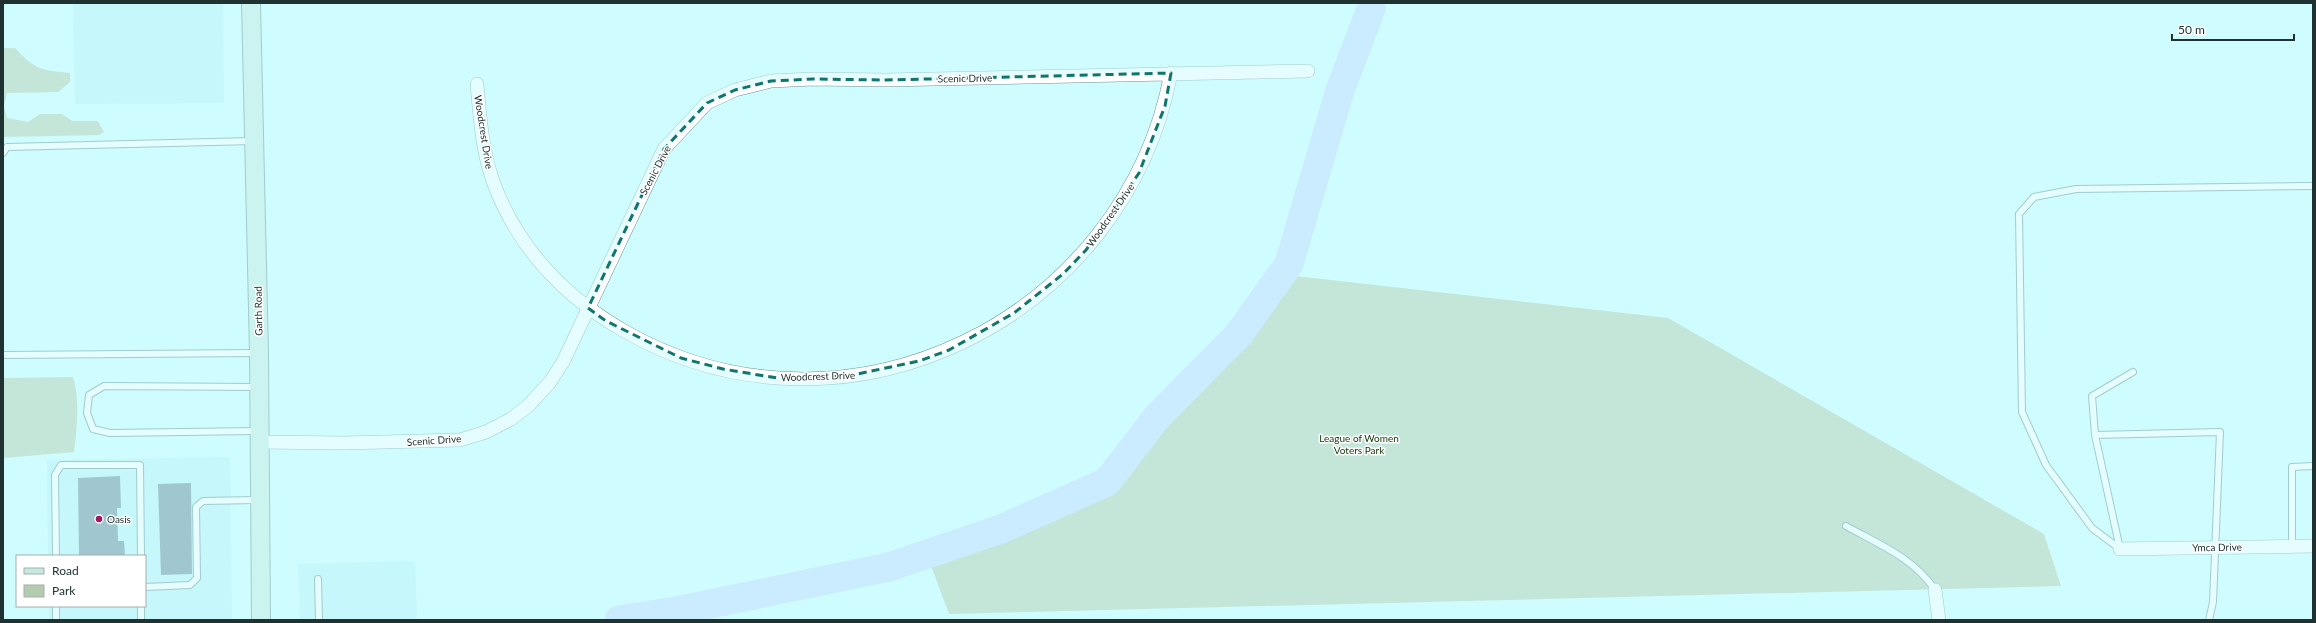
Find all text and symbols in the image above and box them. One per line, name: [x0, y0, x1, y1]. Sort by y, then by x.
scale bar: [2172, 16, 2294, 42]
text: 50 m: [2178, 22, 2205, 37]
street label: Scenic Drive: [938, 72, 992, 84]
street label: Woodcrest Drive: [472, 94, 496, 170]
street label: Scenic Drive: [637, 143, 673, 197]
street label: Woodcrest Drive: [1084, 181, 1136, 249]
street label: Garth Road: [252, 286, 264, 336]
street label: Woodcrest Drive: [781, 369, 855, 383]
street label: Scenic Drive: [406, 432, 462, 448]
park label: League of Women Voters Park: [1319, 432, 1399, 456]
place label: Oasis: [107, 513, 131, 525]
marker: Oasis: [94, 514, 104, 524]
street label: Ymca Drive: [2192, 541, 2242, 553]
legend: [16, 555, 146, 607]
text: Road: [52, 563, 79, 578]
text: Park: [52, 583, 76, 598]

